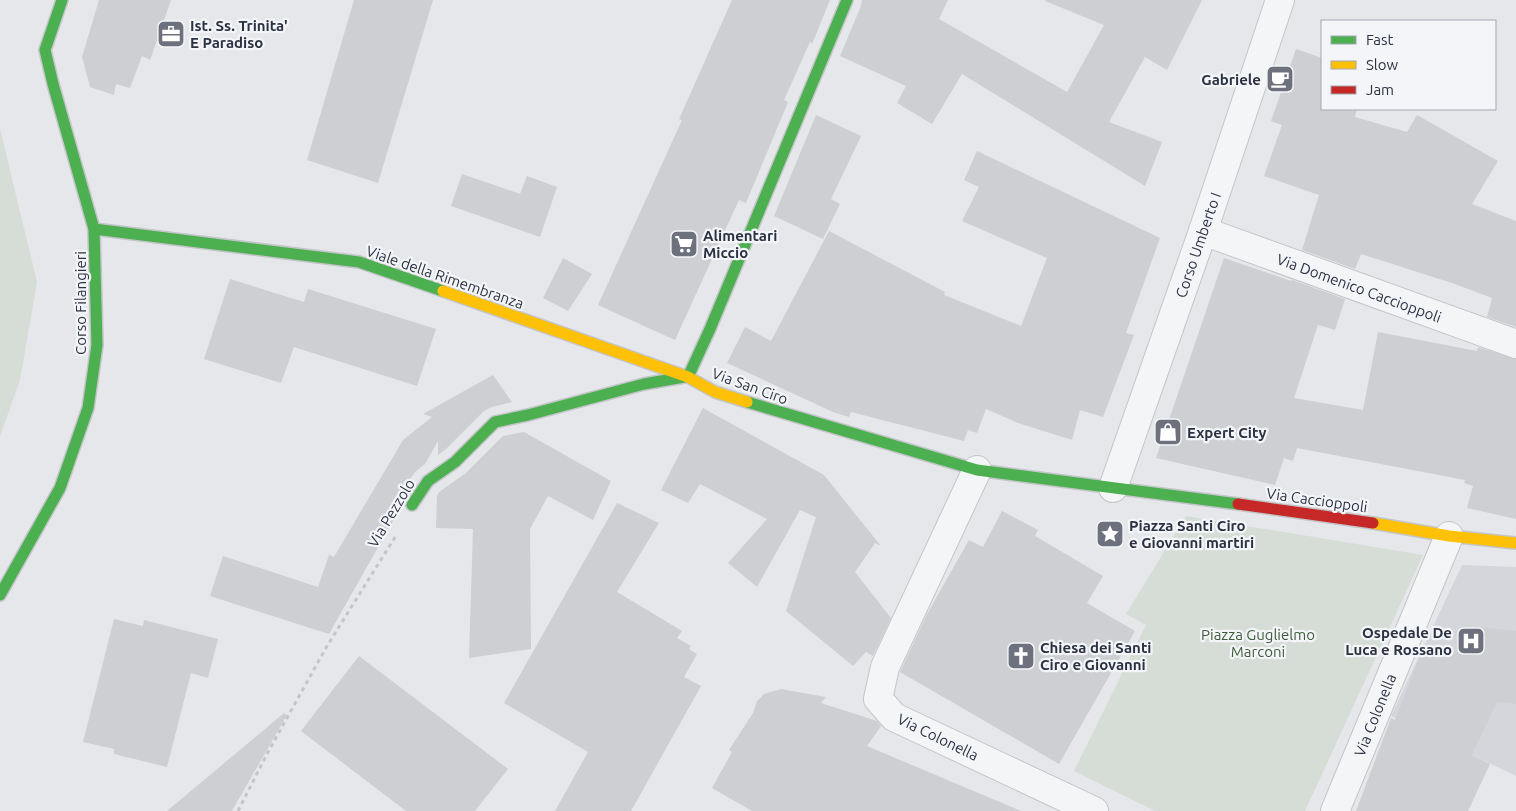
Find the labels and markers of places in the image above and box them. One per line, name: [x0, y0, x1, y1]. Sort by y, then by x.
place label: Ist. Ss. Trinita' E Paradiso: [190, 17, 288, 51]
office icon: Ist. Ss. Trinita' E Paradiso: [156, 19, 186, 49]
cafe icon: Gabriele: [1265, 64, 1295, 94]
place label: Gabriele: [1201, 71, 1261, 88]
place label: Alimentari Miccio: [703, 227, 777, 261]
supermarket icon: Alimentari Miccio: [669, 229, 699, 259]
shop icon: Expert City: [1153, 417, 1183, 447]
place label: Expert City: [1187, 424, 1266, 441]
place label: Piazza Santi Ciro e Giovanni martiri: [1129, 517, 1254, 551]
place icon: Piazza Santi Ciro e Giovanni martiri: [1095, 519, 1125, 549]
place label: Ospedale De Luca e Rossano: [1345, 624, 1452, 658]
hospital icon: Ospedale De Luca e Rossano: [1456, 626, 1486, 656]
place label: Chiesa dei Santi Ciro e Giovanni: [1040, 639, 1152, 673]
church icon: Chiesa dei Santi Ciro e Giovanni: [1006, 641, 1036, 671]

